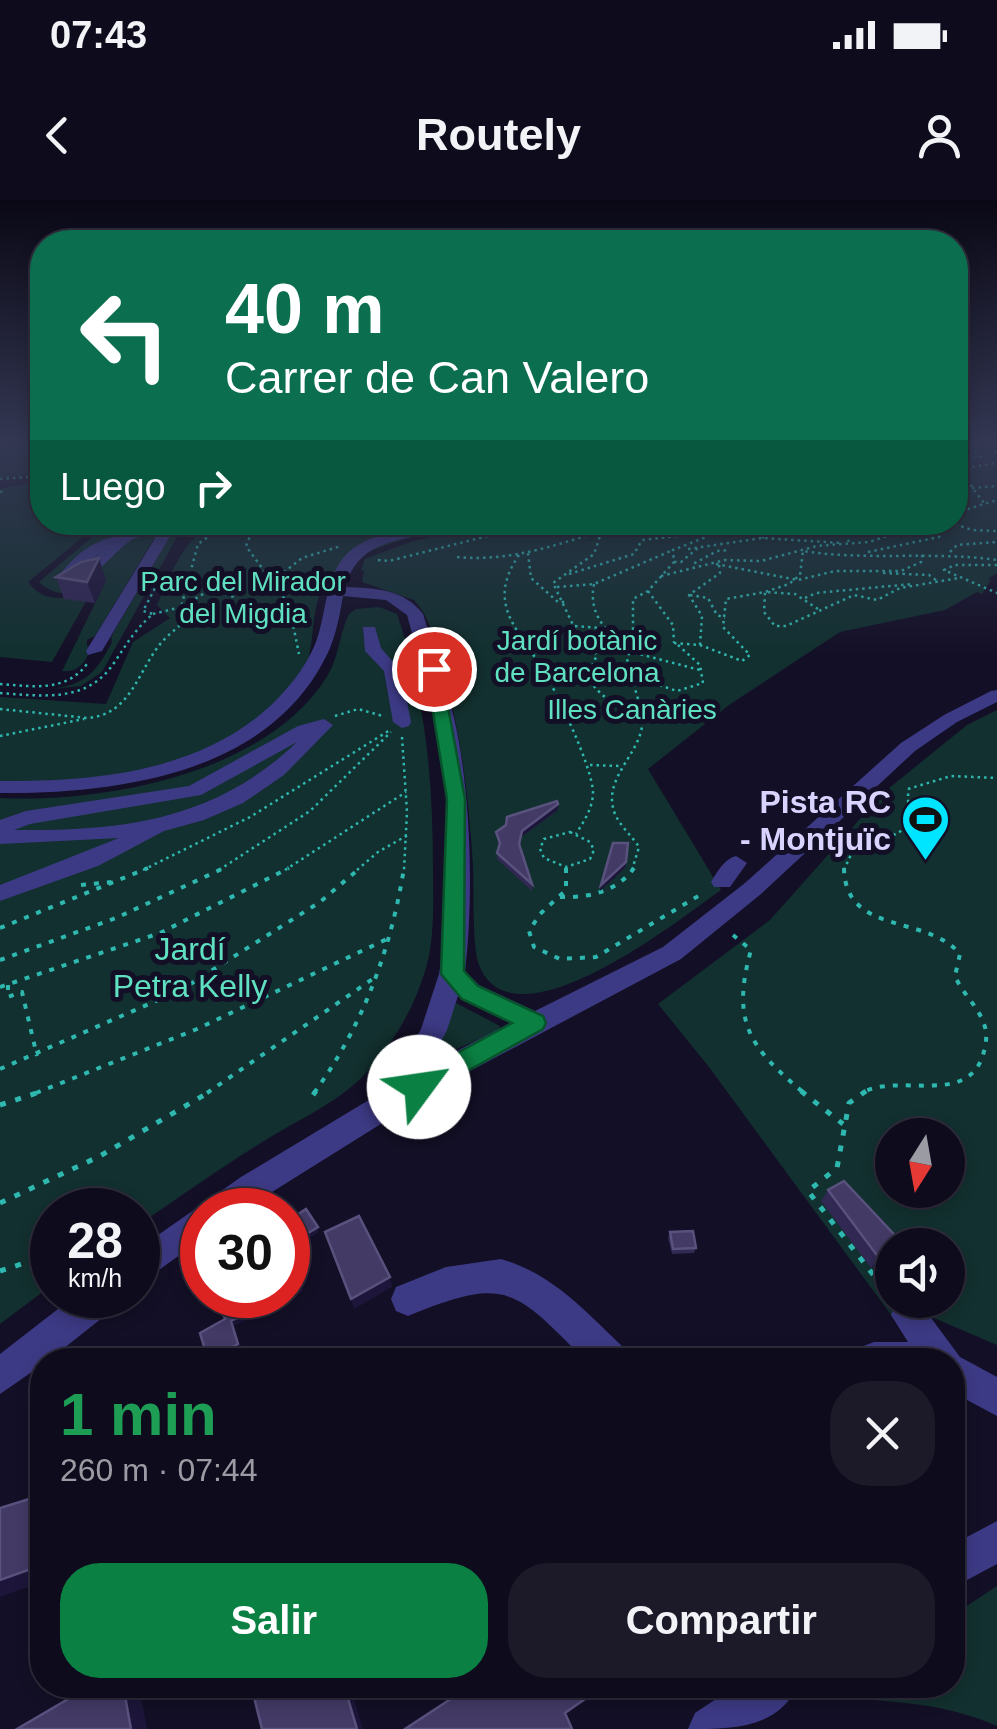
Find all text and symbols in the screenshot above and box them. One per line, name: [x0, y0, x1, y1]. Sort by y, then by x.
text: 07:43: [50, 14, 147, 56]
icon: back: [30, 108, 85, 163]
icon: person: [912, 108, 967, 163]
text: Routely: [416, 109, 581, 160]
icon: left: [60, 270, 190, 400]
text: 40 m: [225, 270, 385, 348]
text: Carrer de Can Valero: [225, 352, 649, 403]
icon: right: [186, 460, 241, 515]
text: Luego: [60, 466, 166, 508]
park label: Parc del Mirador del Migdia: [140, 566, 346, 629]
park label: Jardí botànic de Barcelona: [494, 625, 660, 688]
pin: [392, 627, 477, 712]
icon: arrive: [407, 642, 462, 697]
park label: Illes Canàries: [547, 694, 717, 725]
place label: Pista RC - Montjuïc: [740, 784, 891, 857]
sports icon: Pista RC - Montjuïc: [900, 794, 952, 862]
park label: Jardí Petra Kelly: [113, 931, 267, 1004]
position arrow: [367, 1035, 471, 1139]
north arrow: [875, 1118, 965, 1208]
map controls: [875, 1118, 965, 1318]
speed limit sign: 30: [180, 1188, 310, 1318]
text: 28: [67, 1213, 123, 1269]
button: sound: [875, 1228, 965, 1318]
text: km/h: [68, 1264, 122, 1292]
text: 1 min: [60, 1381, 217, 1448]
button: close: [830, 1381, 935, 1486]
text: 260 m · 07:44: [60, 1452, 257, 1488]
button: Salir: [60, 1563, 488, 1678]
button: Compartir: [508, 1563, 935, 1678]

